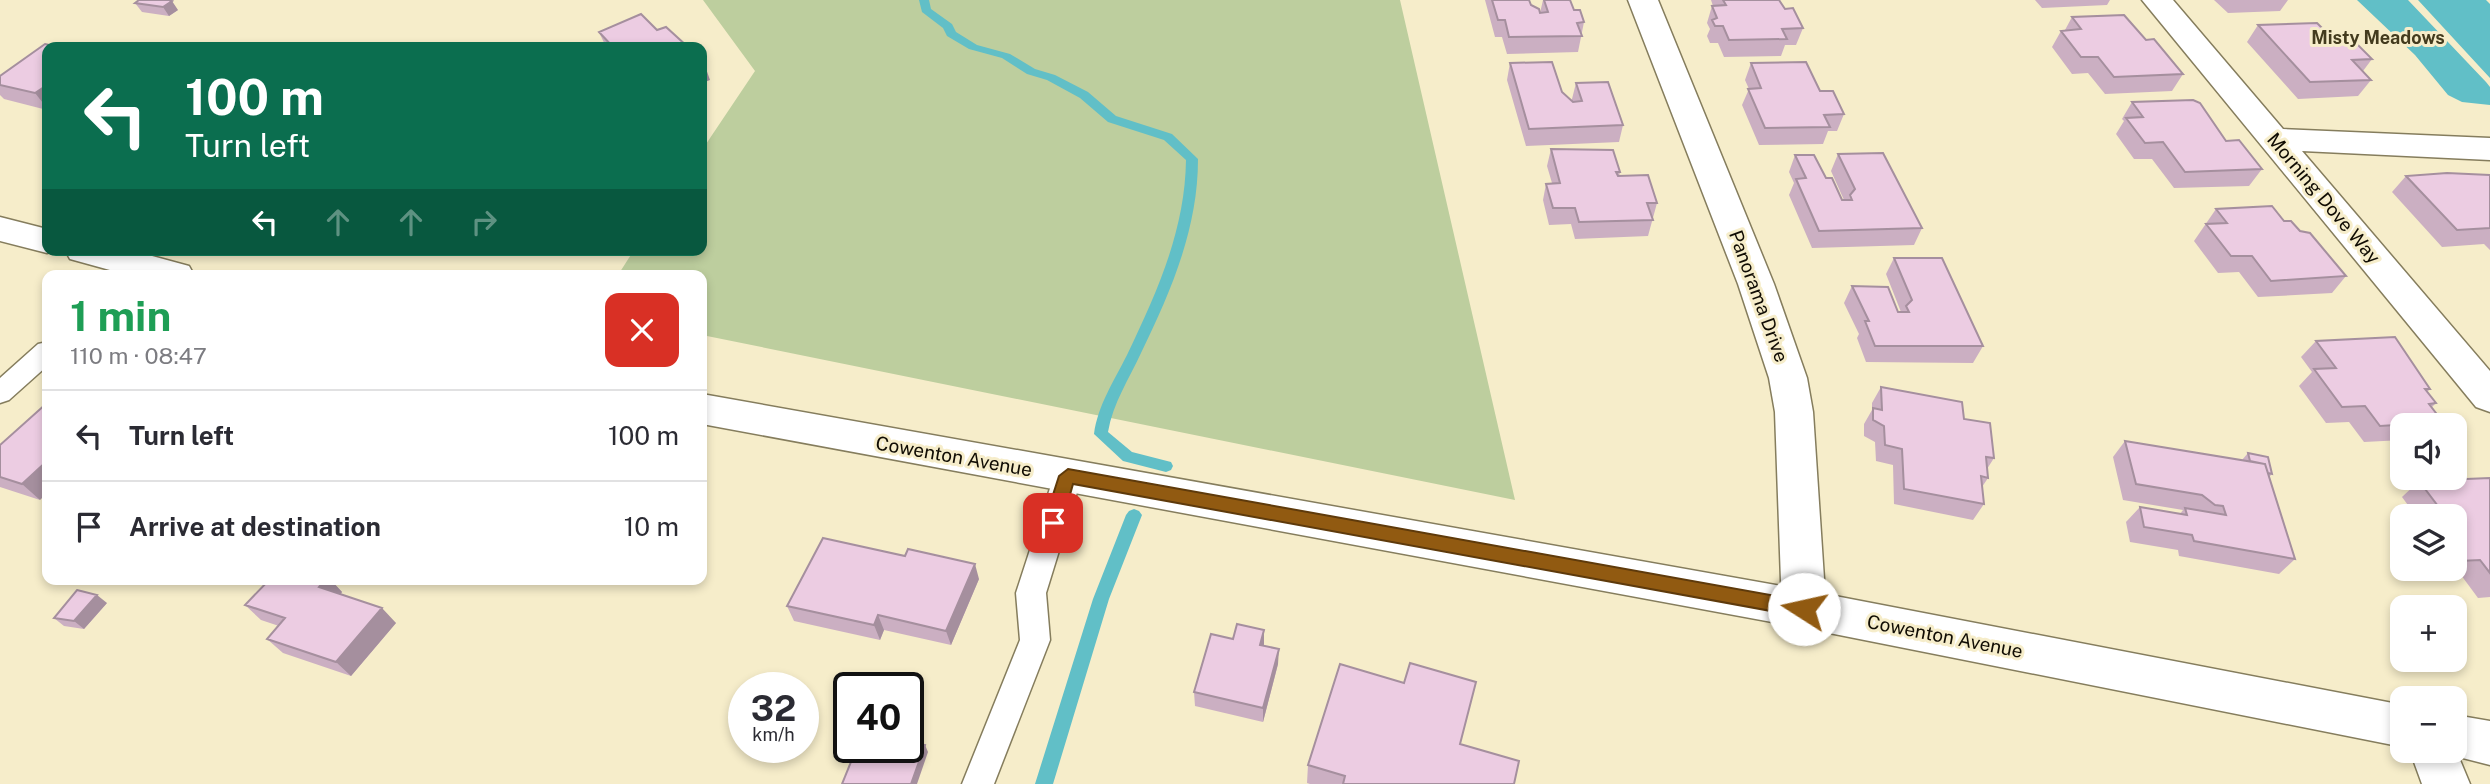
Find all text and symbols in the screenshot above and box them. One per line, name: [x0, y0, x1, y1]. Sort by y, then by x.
district label: Misty Meadows: [2311, 27, 2445, 48]
text: 100 m: [185, 68, 324, 126]
icon: left: [70, 70, 161, 161]
text: Turn left: [185, 127, 310, 164]
street label: Morning Dove Way: [2263, 128, 2385, 268]
icon: left: [246, 203, 284, 241]
icon: ahead: [319, 203, 357, 241]
icon: ahead: [392, 203, 430, 241]
icon: right: [465, 203, 503, 241]
street label: Panorama Drive: [1725, 227, 1793, 365]
text: 1 min: [70, 291, 171, 340]
button: close: [605, 293, 679, 367]
text: 110 m · 08:47: [70, 342, 207, 369]
map controls: [2390, 413, 2467, 763]
button: sound: [2390, 413, 2467, 490]
icon: left: [70, 417, 108, 455]
text: Turn left: [129, 420, 234, 451]
text: 100 m: [608, 420, 679, 451]
street label: Cowenton Avenue: [874, 431, 1034, 481]
pin: [1023, 493, 1083, 553]
icon: arrive: [1034, 504, 1072, 542]
button: layers: [2390, 504, 2467, 581]
icon: arrive: [70, 508, 108, 546]
text: Arrive at destination: [129, 511, 381, 542]
text: 10 m: [624, 511, 679, 542]
position arrow: [1767, 572, 1841, 646]
button: +: [2390, 595, 2467, 672]
street label: Cowenton Avenue: [1865, 610, 2025, 662]
speed limit sign: 40: [833, 672, 924, 763]
button: −: [2390, 686, 2467, 763]
text: 32: [751, 688, 796, 729]
text: km/h: [752, 724, 795, 745]

